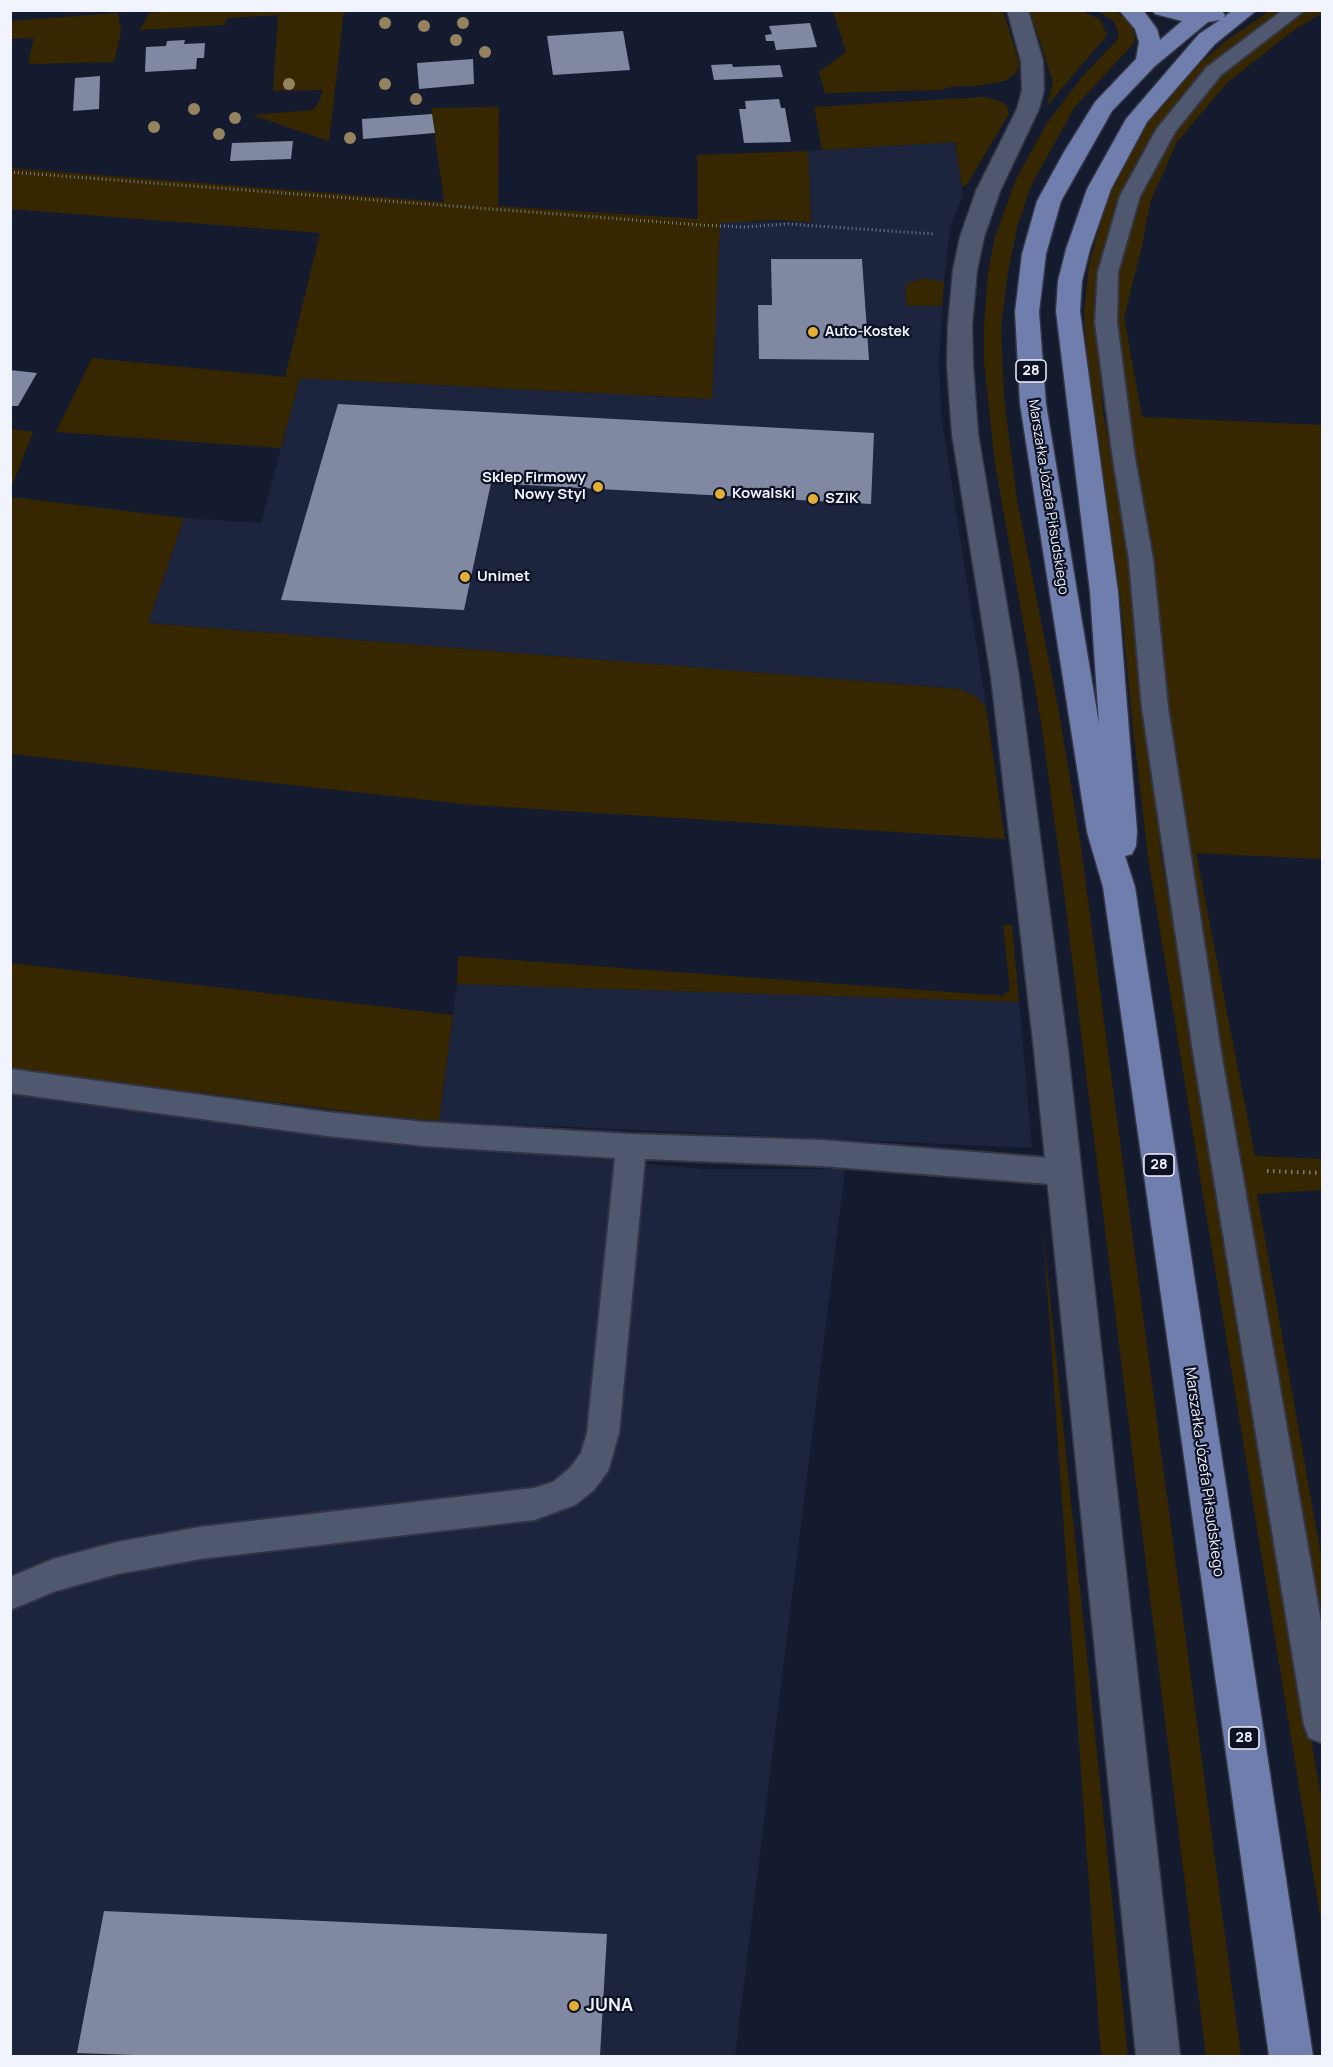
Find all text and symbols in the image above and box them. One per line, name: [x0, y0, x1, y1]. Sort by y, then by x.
place label: Auto-Kostek: [825, 324, 910, 340]
marker: Auto-Kostek: [806, 325, 820, 339]
road number: 28: [1016, 360, 1046, 382]
street label: Marszałka Józefa Piłsudskiego: [1024, 398, 1072, 596]
place label: Sklep Firmowy Nowy Styl: [482, 469, 586, 504]
marker: Sklep Firmowy Nowy Styl: [591, 480, 605, 494]
place label: Kowalski: [732, 485, 795, 503]
marker: Kowalski: [713, 487, 727, 501]
place label: SZiK: [825, 490, 859, 508]
marker: SZiK: [806, 492, 820, 506]
place label: Unimet: [477, 568, 530, 586]
marker: Unimet: [458, 570, 472, 584]
road number: 28: [1144, 1154, 1174, 1176]
street label: Marszałka Józefa Piłsudskiego: [1180, 1366, 1228, 1578]
road number: 28: [1229, 1727, 1259, 1749]
place label: JUNA: [586, 1995, 633, 2017]
marker: JUNA: [567, 1999, 581, 2013]

